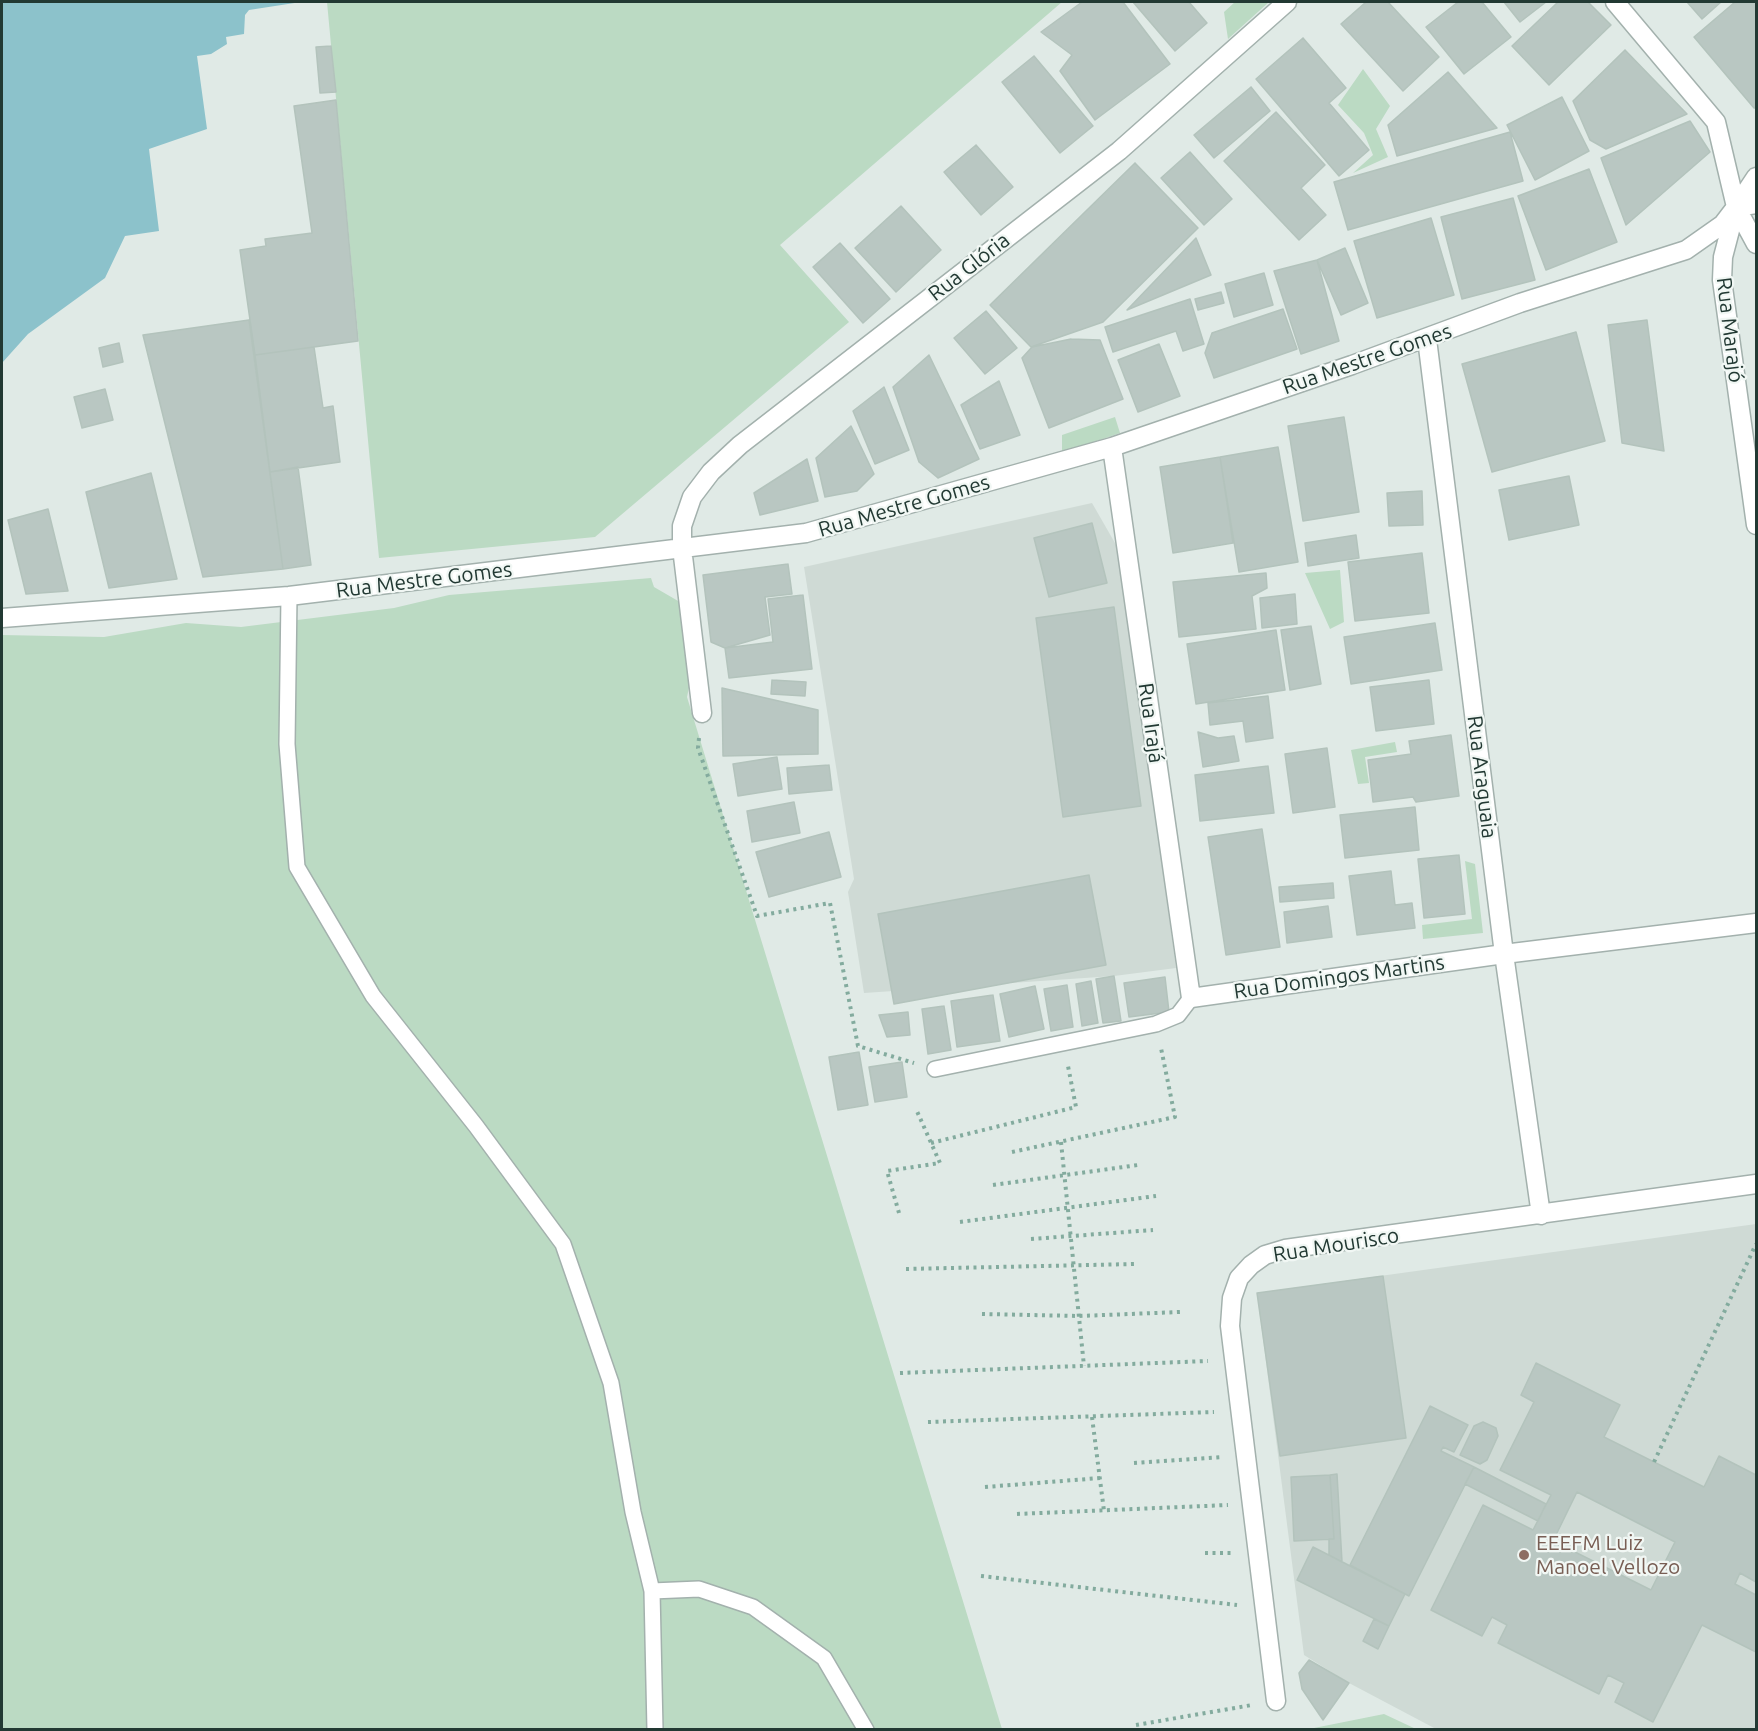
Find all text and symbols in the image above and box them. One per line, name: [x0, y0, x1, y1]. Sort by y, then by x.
street label: Rua Glória: [923, 227, 1015, 307]
street label: Rua Marajó: [1711, 276, 1749, 384]
street label: Rua Mestre Gomes: [1279, 318, 1455, 400]
street label: Rua Mestre Gomes: [815, 469, 993, 543]
street label: Rua Mestre Gomes: [334, 557, 514, 603]
street label: Rua Irajá: [1133, 681, 1169, 765]
street label: Rua Araguaia: [1462, 714, 1502, 840]
street label: Rua Domingos Martins: [1232, 950, 1446, 1004]
street label: Rua Mourisco: [1271, 1223, 1401, 1267]
place label: EEEFM Luiz Manoel Vellozo: [1536, 1530, 1680, 1580]
marker: EEEFM Luiz Manoel Vellozo: [1517, 1548, 1531, 1562]

